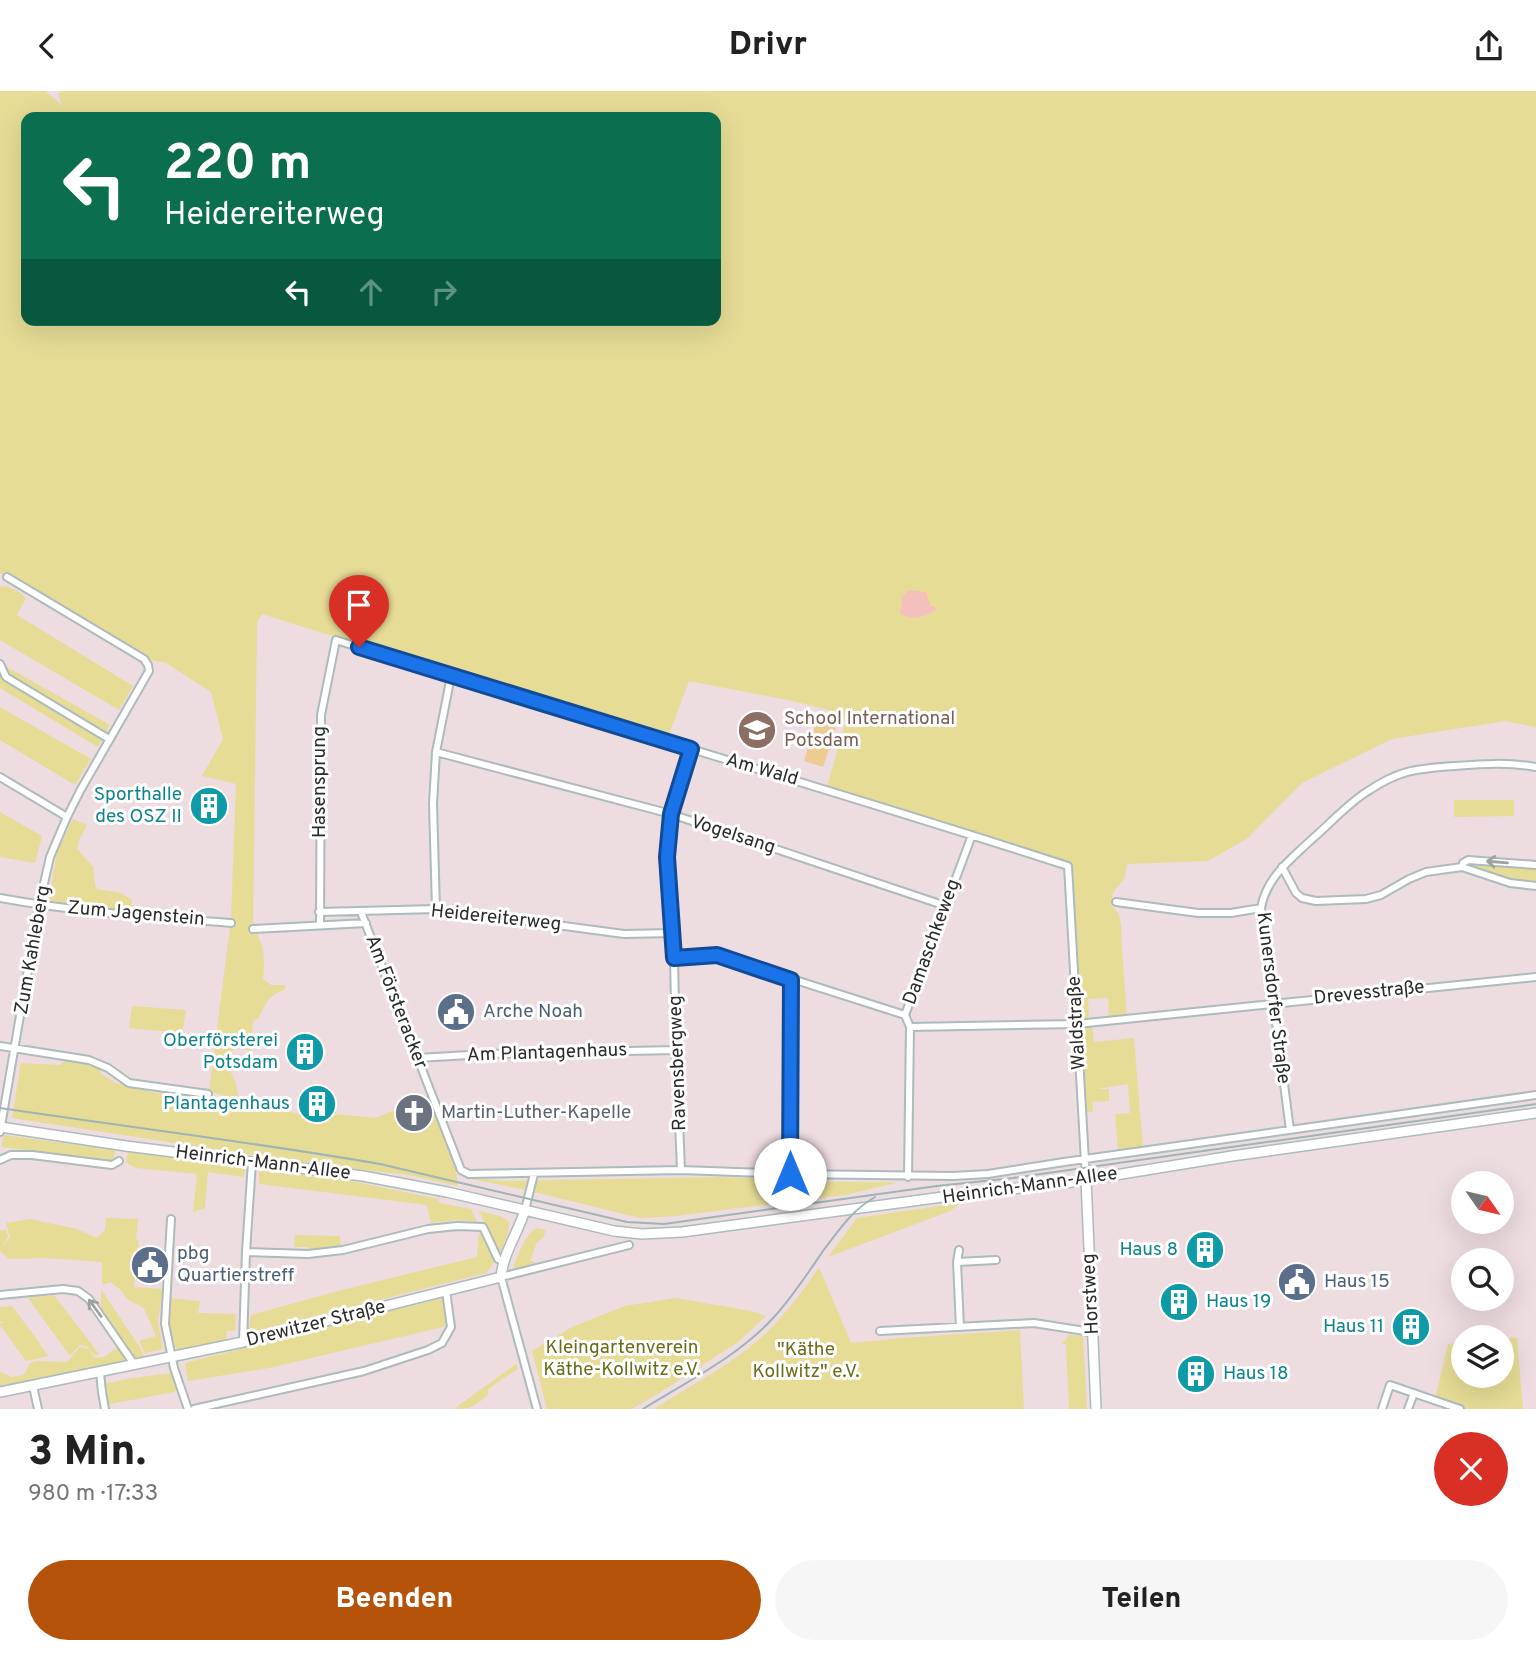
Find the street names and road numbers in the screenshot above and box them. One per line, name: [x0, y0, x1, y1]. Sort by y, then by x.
street label: Hasensprung: [308, 726, 332, 838]
street label: Am Wald: [723, 748, 801, 792]
street label: Vogelsang: [687, 810, 779, 860]
street label: Damaschkeweg: [898, 876, 966, 1008]
street label: Zum Kahleberg: [10, 884, 56, 1016]
street label: Zum Jagenstein: [66, 896, 206, 932]
street label: Heidereiterweg: [430, 899, 562, 937]
street label: Kunersdorfer Straße: [1251, 911, 1295, 1085]
street label: Am Försteracker: [359, 932, 433, 1073]
street label: Waldstraße: [1063, 975, 1091, 1071]
street label: Drevesstraße: [1312, 975, 1426, 1011]
street label: Ravensbergweg: [664, 995, 692, 1131]
street label: Am Plantagenhaus: [466, 1038, 628, 1068]
street label: Heinrich-Mann-Allee: [174, 1140, 352, 1186]
street label: Heinrich-Mann-Allee: [941, 1162, 1119, 1210]
street label: Horstweg: [1077, 1253, 1105, 1335]
street label: Drewitzer Straße: [244, 1295, 388, 1353]

